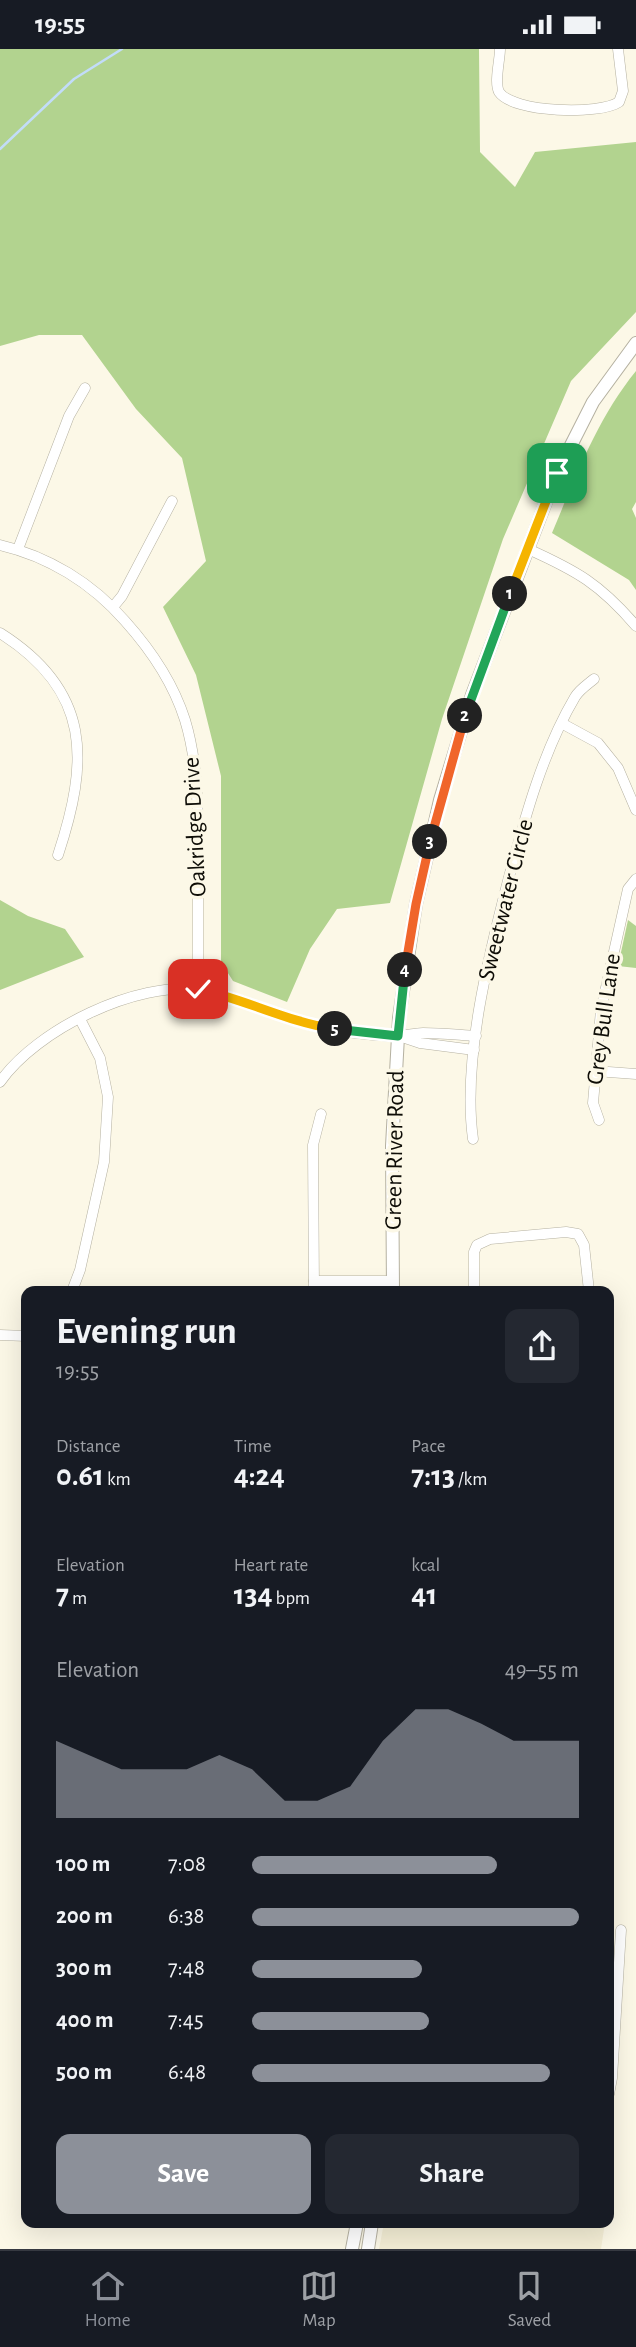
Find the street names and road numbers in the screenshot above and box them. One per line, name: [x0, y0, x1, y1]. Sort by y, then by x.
street label: Oakridge Drive: [179, 757, 211, 897]
street label: Sweetwater Circle: [474, 817, 538, 983]
street label: Grey Bull Lane: [583, 952, 625, 1086]
street label: Green River Road: [382, 1070, 408, 1230]

